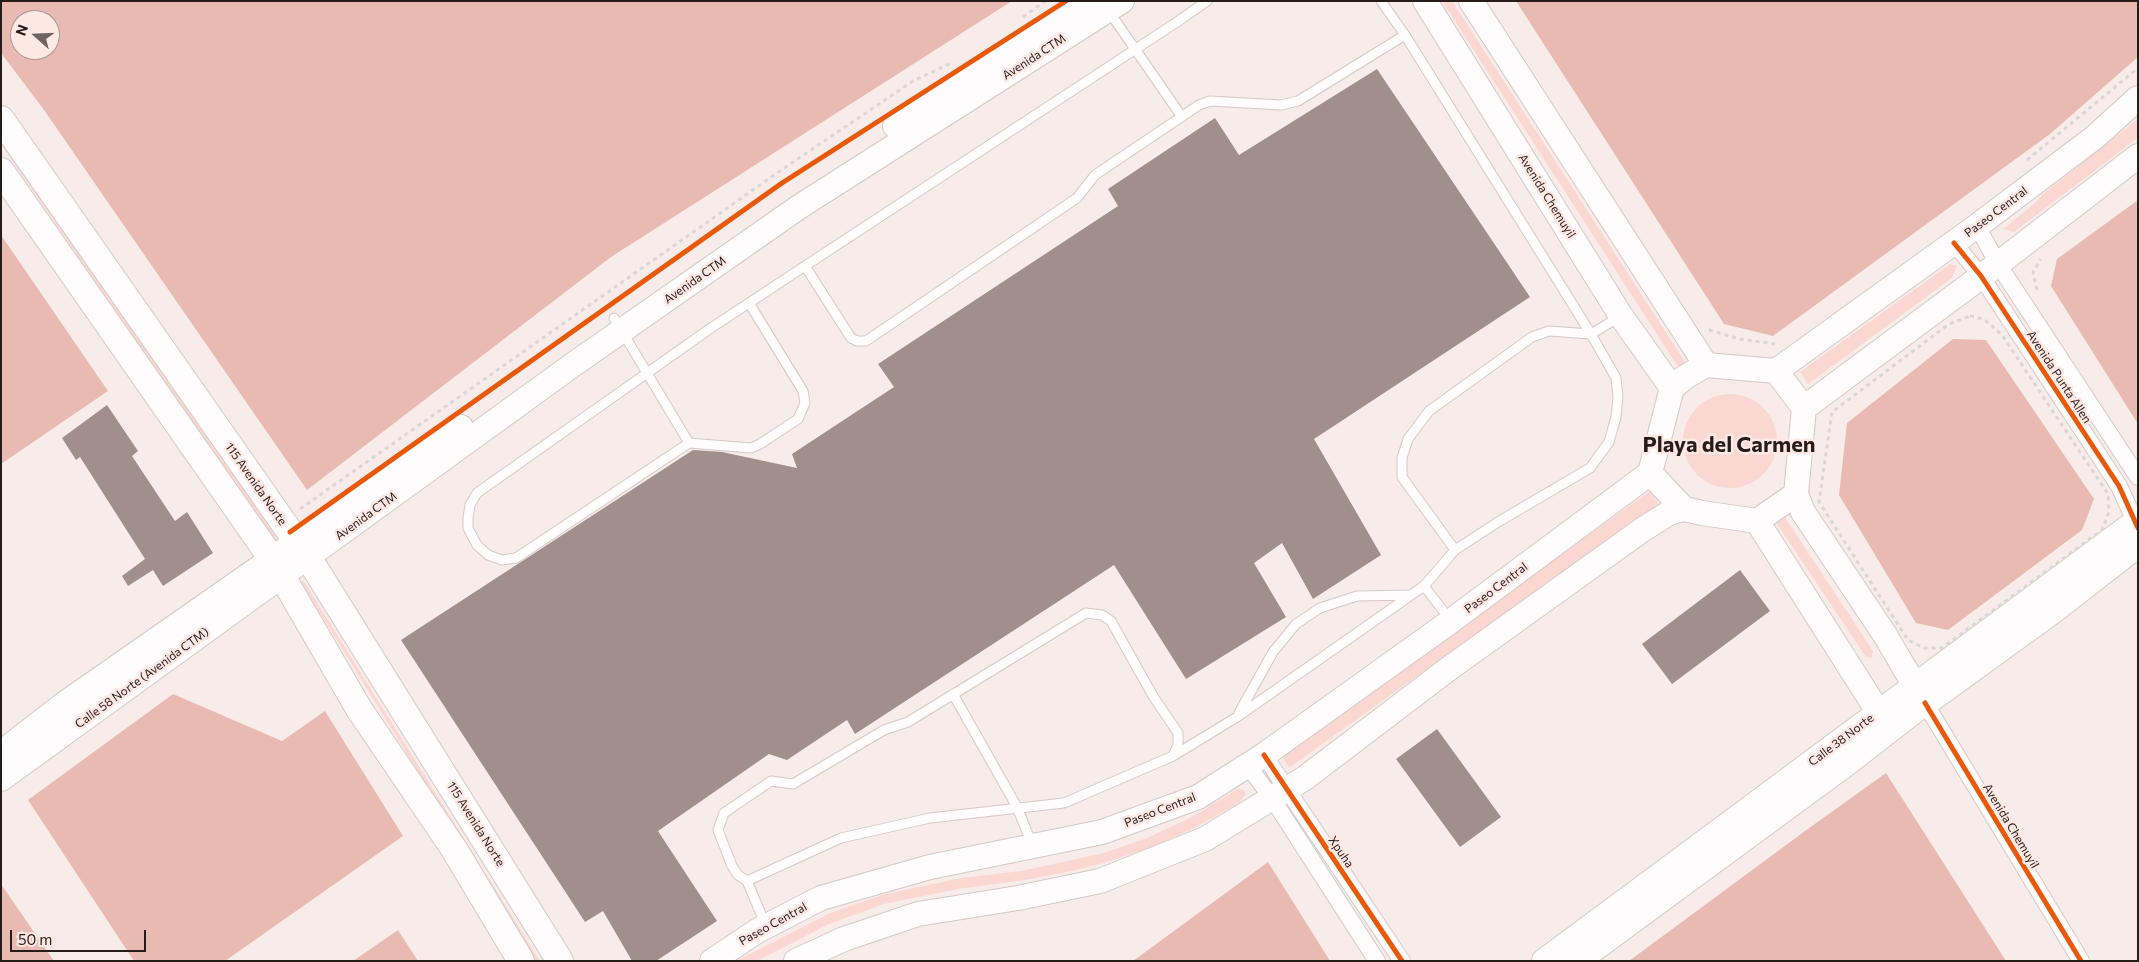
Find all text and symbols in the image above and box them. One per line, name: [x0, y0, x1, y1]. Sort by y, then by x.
north arrow: [10, 10, 60, 60]
text: N: [12, 22, 31, 38]
street label: Avenida CTM: [1000, 31, 1068, 83]
street label: Avenida Chemuyil: [1515, 151, 1579, 241]
street label: Paseo Central: [1962, 184, 2030, 240]
street label: Avenida CTM: [661, 253, 729, 307]
street label: Avenida Punta Allen: [2024, 328, 2094, 426]
district label: Playa del Carmen: [1642, 432, 1816, 458]
street label: 115 Avenida Norte: [222, 440, 290, 528]
street label: Avenida CTM: [332, 489, 400, 543]
street label: Paseo Central: [1462, 560, 1530, 616]
street label: Calle 58 Norte (Avenida CTM): [72, 625, 212, 731]
street label: Calle 38 Norte: [1806, 711, 1876, 769]
street label: 115 Avenida Norte: [444, 779, 508, 869]
street label: Avenida Chemuyil: [1980, 781, 2042, 871]
street label: Paseo Central: [1122, 790, 1198, 830]
street label: Xpuha: [1325, 833, 1357, 871]
street label: Paseo Central: [737, 899, 809, 949]
scale bar: [12, 920, 149, 952]
text: 50 m: [18, 930, 52, 948]

